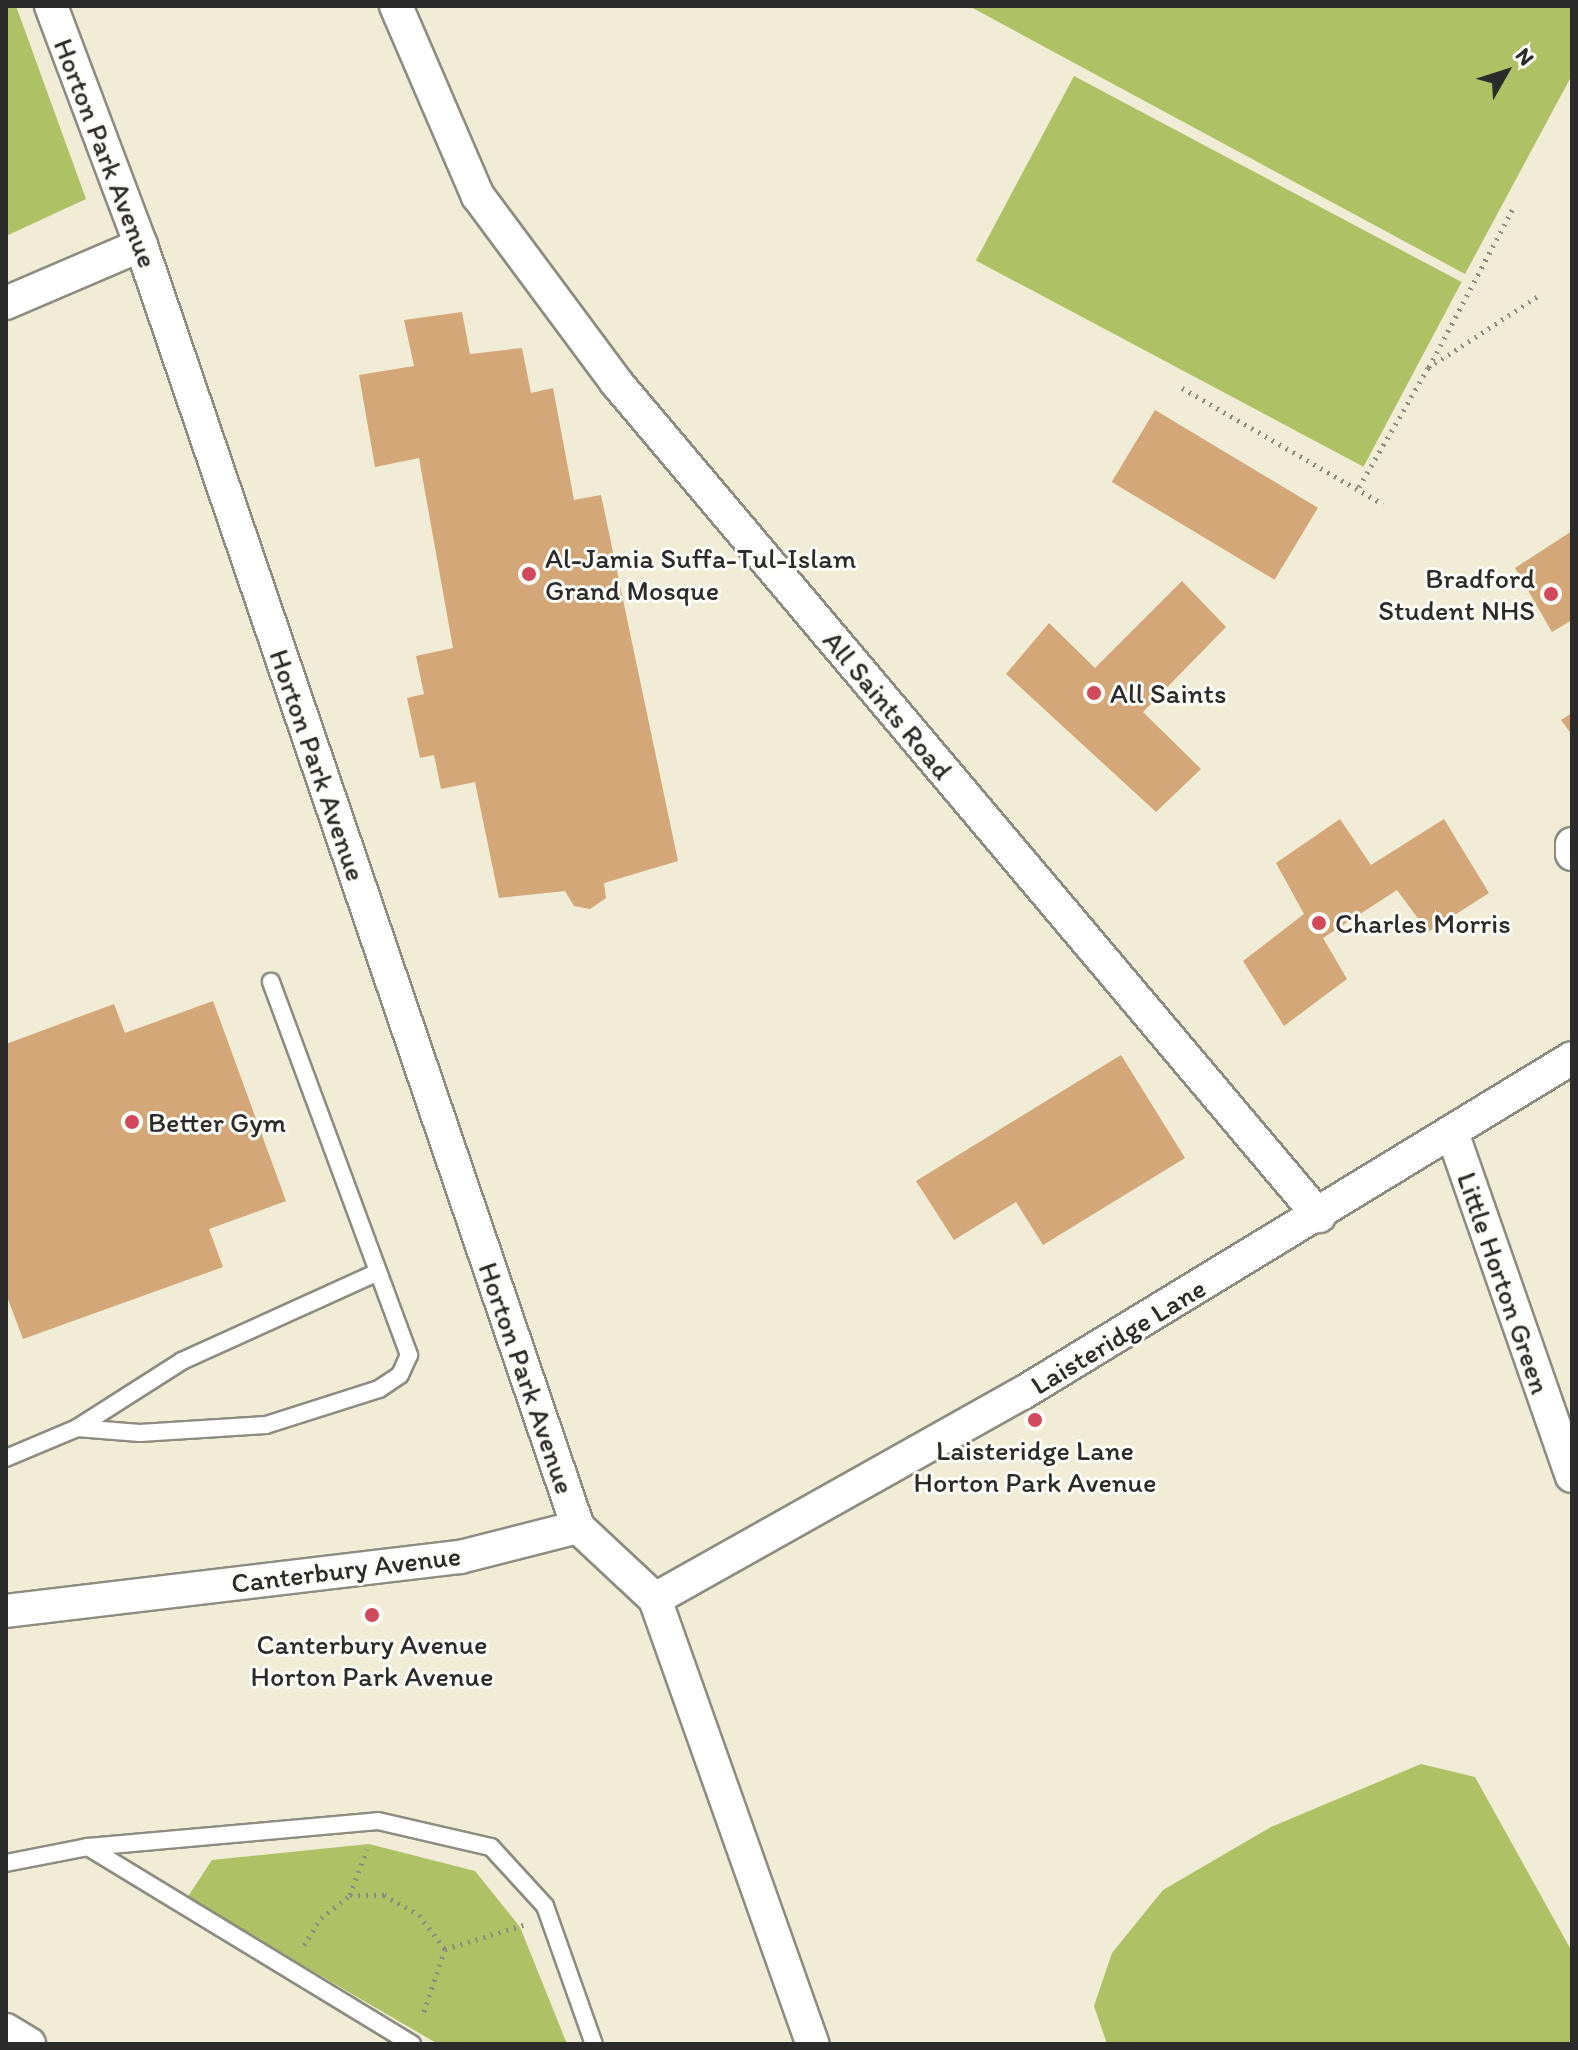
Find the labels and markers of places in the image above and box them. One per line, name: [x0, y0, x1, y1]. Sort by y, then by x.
place label: Al-Jamia Suffa-Tul-Islam Grand Mosque: [545, 541, 856, 607]
place label: Bradford Student NHS: [1378, 561, 1535, 627]
marker: Al-Jamia Suffa-Tul-Islam Grand Mosque: [520, 565, 538, 583]
marker: Bradford Student NHS: [1542, 585, 1560, 603]
place label: All Saints: [1110, 676, 1226, 710]
marker: All Saints: [1085, 684, 1103, 702]
place label: Charles Morris: [1335, 906, 1511, 940]
marker: Charles Morris: [1310, 914, 1328, 932]
place label: Better Gym: [148, 1105, 285, 1139]
marker: Better Gym: [123, 1113, 141, 1131]
marker: Laisteridge Lane Horton Park Avenue: [1026, 1411, 1044, 1429]
place label: Laisteridge Lane Horton Park Avenue: [915, 1433, 1155, 1499]
marker: Canterbury Avenue Horton Park Avenue: [363, 1606, 381, 1624]
place label: Canterbury Avenue Horton Park Avenue: [252, 1627, 492, 1693]

